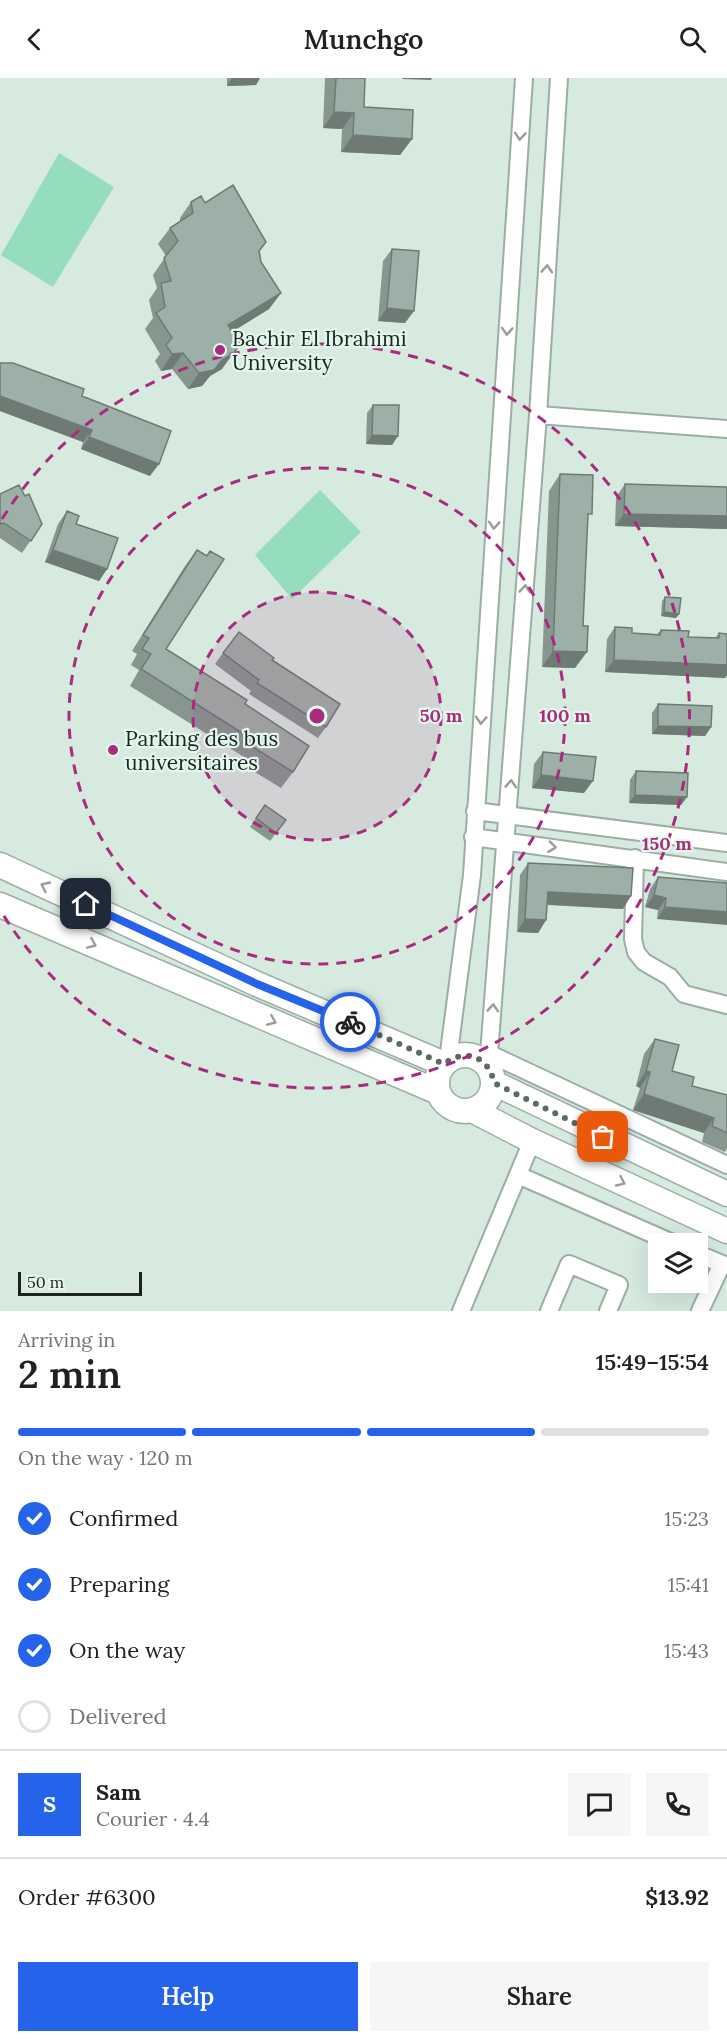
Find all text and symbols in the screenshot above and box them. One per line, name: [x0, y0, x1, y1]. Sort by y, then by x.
text: Munchgo: [304, 22, 423, 56]
icon: back: [18, 23, 51, 56]
icon: search: [676, 23, 709, 56]
one-way arrow: [514, 132, 527, 141]
one-way arrow: [540, 265, 553, 274]
place label: Bachir El Ibrahimi University: [232, 325, 407, 376]
one-way arrow: [501, 326, 514, 335]
marker: Bachir El Ibrahimi University: [213, 343, 227, 357]
one-way arrow: [488, 521, 501, 530]
one-way arrow: [518, 585, 531, 594]
text: 50 m: [420, 704, 463, 727]
text: 100 m: [539, 704, 591, 727]
centre of rings: [307, 706, 327, 726]
one-way arrow: [475, 716, 488, 725]
place label: Parking des bus universitaires: [125, 725, 278, 776]
marker: Parking des bus universitaires: [106, 743, 120, 757]
one-way arrow: [504, 779, 517, 788]
text: 150 m: [642, 832, 692, 855]
one-way arrow: [547, 841, 556, 853]
pin: [60, 878, 111, 929]
one-way arrow: [41, 881, 52, 893]
icon: home: [69, 887, 102, 920]
one-way arrow: [86, 937, 97, 949]
courier: [320, 992, 380, 1052]
one-way arrow: [486, 1004, 499, 1013]
icon: bike: [334, 1006, 367, 1039]
one-way arrow: [265, 1014, 276, 1026]
pin: [577, 1111, 628, 1162]
icon: bag: [586, 1120, 619, 1153]
one-way arrow: [615, 1175, 626, 1187]
map controls: [648, 1233, 708, 1293]
button: layers: [648, 1233, 708, 1293]
scale bar: [18, 1269, 142, 1296]
text: 50 m: [27, 1272, 64, 1292]
text: Arriving in: [18, 1327, 115, 1352]
text: 15:49–15:54: [596, 1348, 709, 1376]
text: 2 min: [18, 1349, 121, 1399]
text: On the way · 120 m: [18, 1445, 193, 1470]
icon: check: [18, 1502, 51, 1535]
text: Confirmed: [69, 1504, 178, 1532]
text: 15:23: [664, 1506, 709, 1531]
icon: check: [18, 1568, 51, 1601]
text: Preparing: [69, 1570, 169, 1598]
text: 15:41: [668, 1572, 709, 1597]
icon: check: [18, 1634, 51, 1667]
text: On the way: [69, 1636, 185, 1664]
text: 15:43: [664, 1638, 709, 1663]
text: Delivered: [69, 1702, 167, 1730]
button: chat: [568, 1773, 631, 1836]
button: phone: [646, 1773, 709, 1836]
text: Sam: [96, 1778, 141, 1806]
text: S: [43, 1790, 56, 1818]
text: Courier · 4.4: [96, 1806, 210, 1831]
text: Order #6300: [18, 1883, 156, 1911]
text: $13.92: [645, 1883, 709, 1911]
button: Help: [18, 1962, 358, 2031]
button: Share: [370, 1962, 709, 2031]

